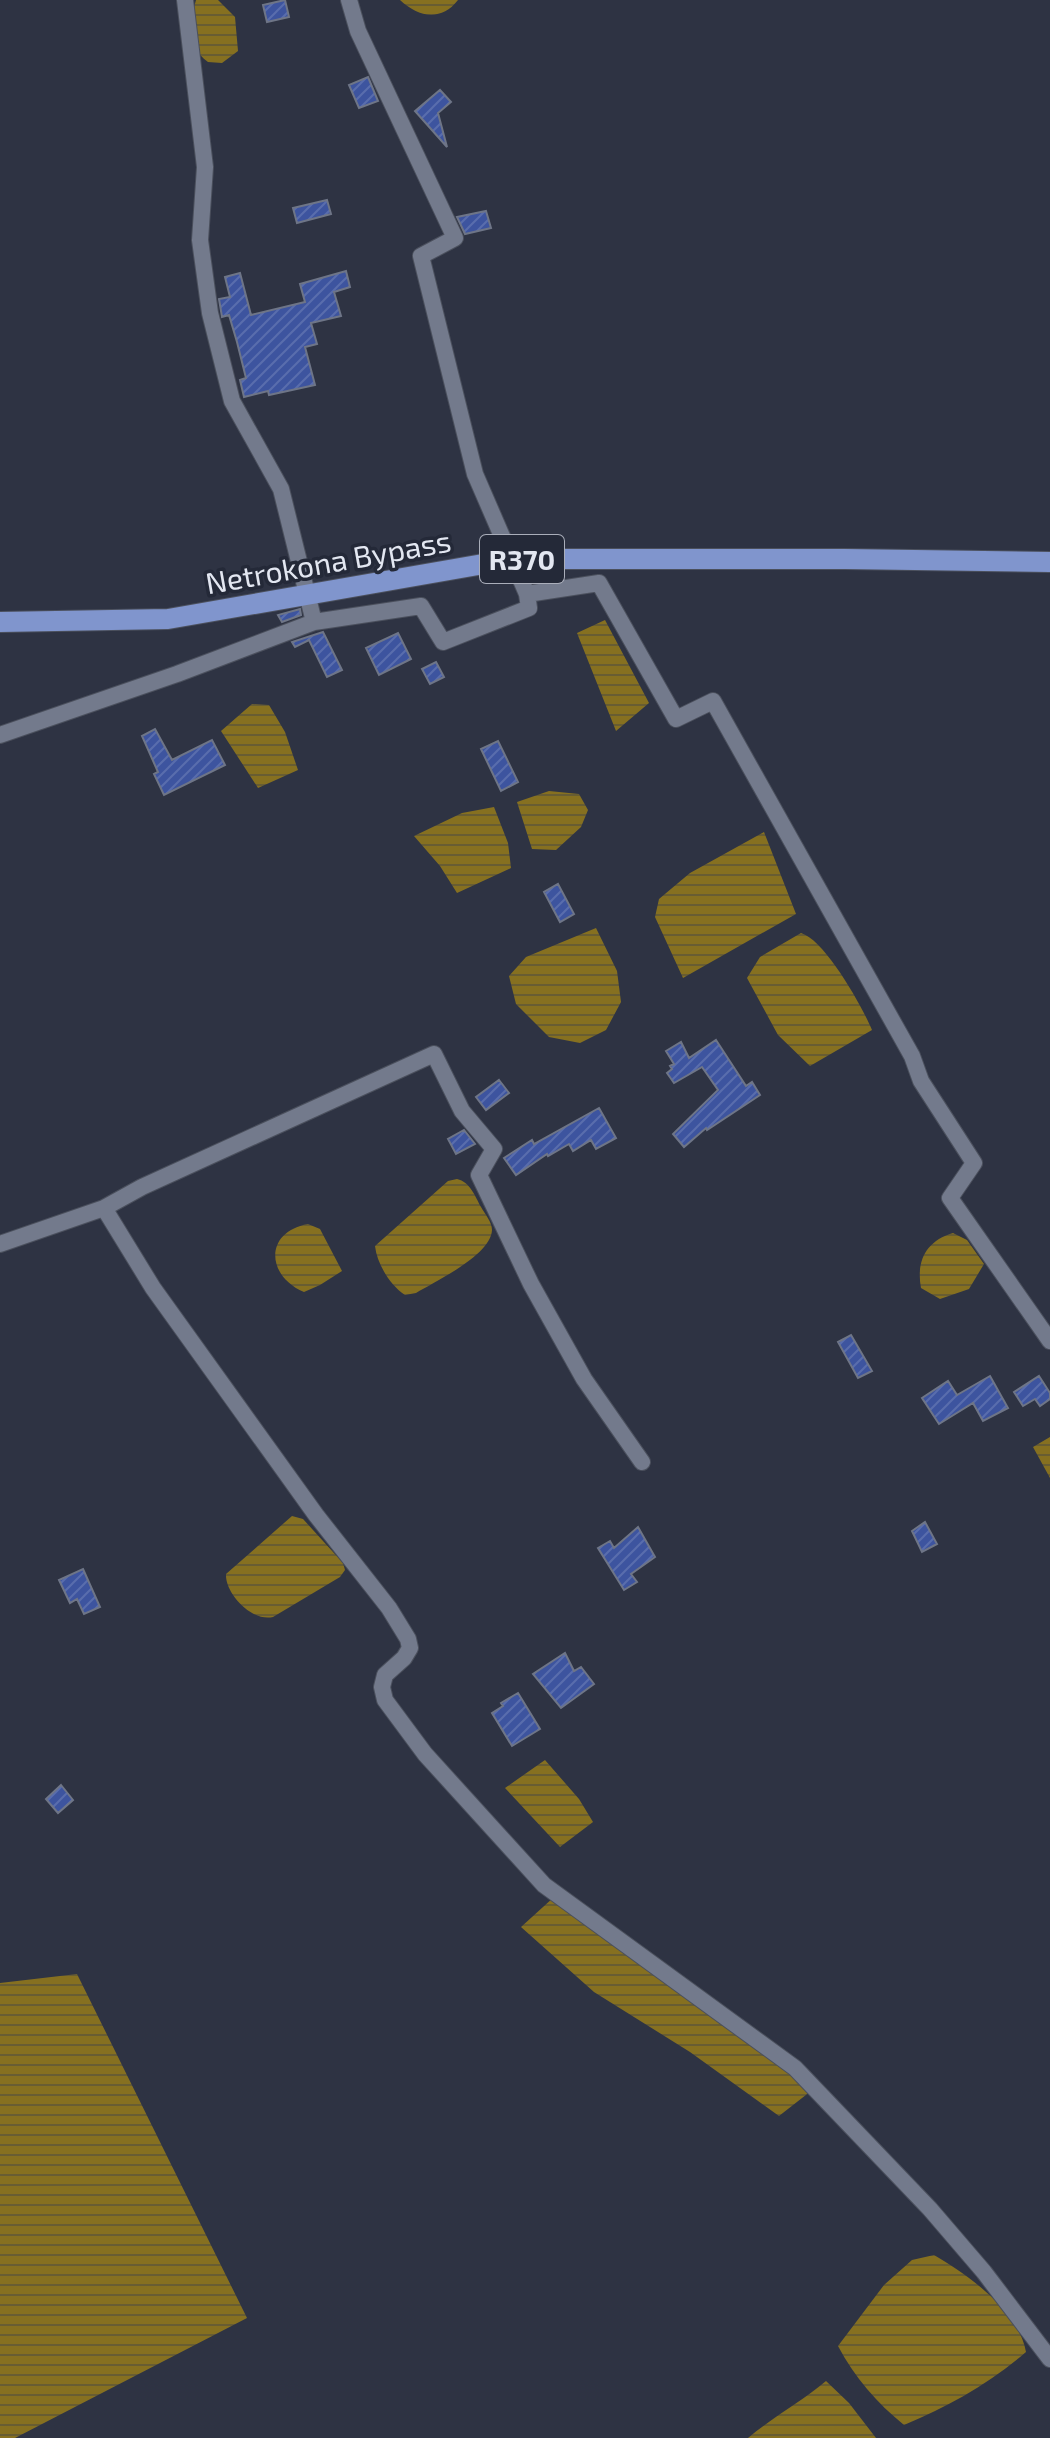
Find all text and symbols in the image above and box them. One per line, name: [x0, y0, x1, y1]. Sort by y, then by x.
street label: Netrokona Bypass: [202, 522, 454, 600]
road number: R370: [480, 535, 564, 583]

